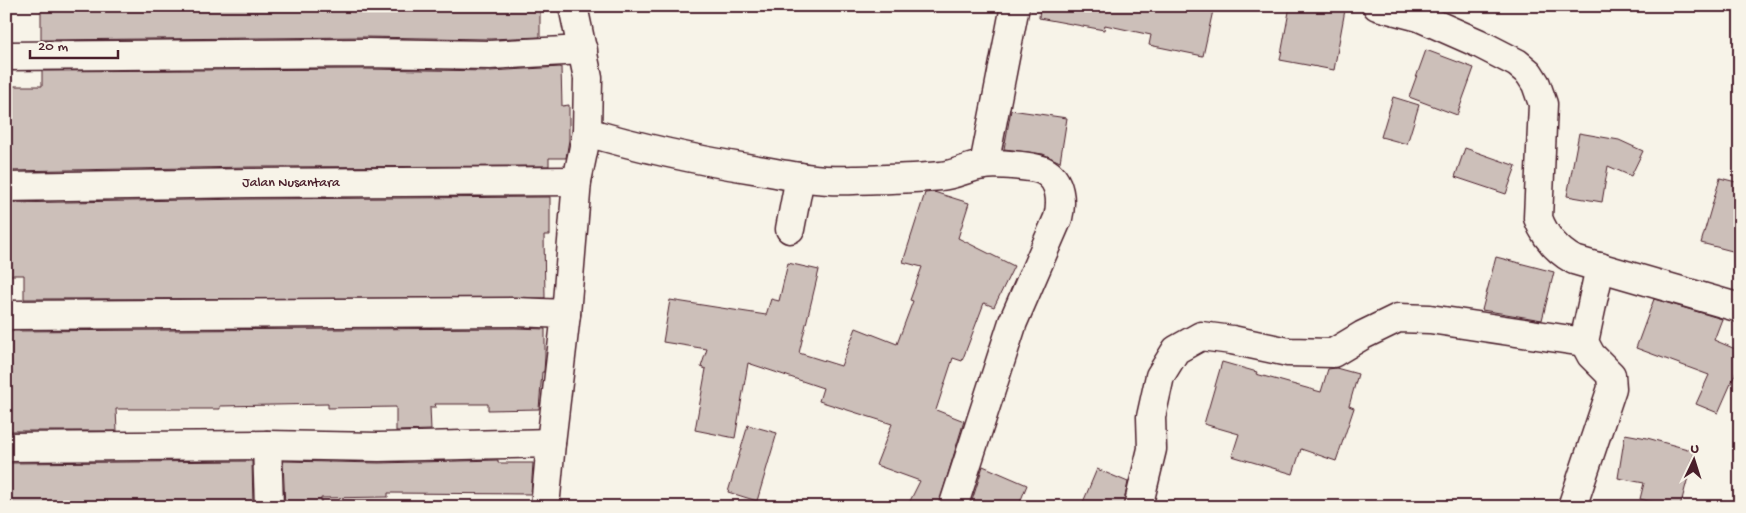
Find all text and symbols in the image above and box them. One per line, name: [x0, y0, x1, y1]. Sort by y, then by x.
scale bar: [30, 28, 118, 60]
text: 20 m: [38, 38, 68, 56]
street label: Jalan Nusantara: [242, 175, 341, 192]
north arrow: [1668, 436, 1718, 486]
text: U: [1690, 441, 1699, 458]

